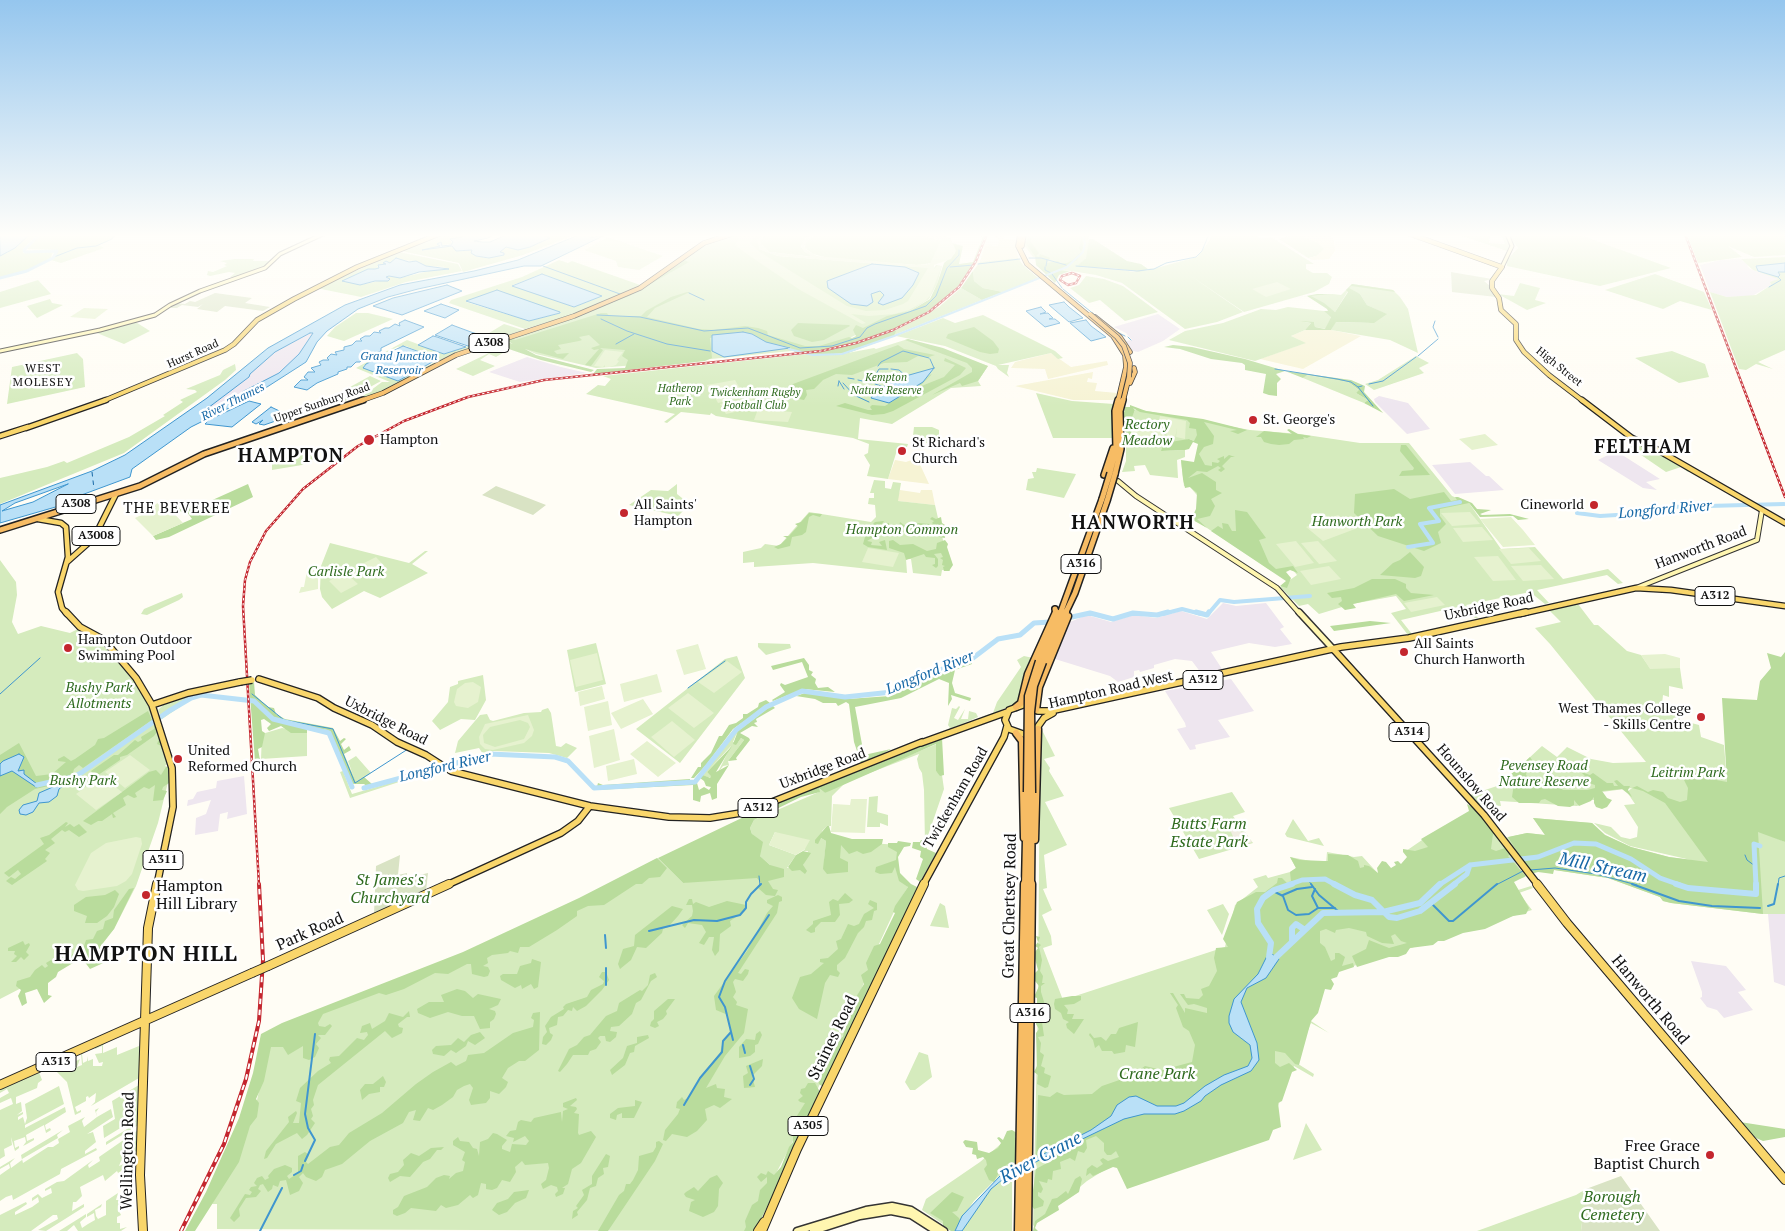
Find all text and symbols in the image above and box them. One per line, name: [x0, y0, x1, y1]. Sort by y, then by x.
road number: A308: [469, 333, 509, 352]
street label: Hurst Road: [165, 337, 221, 371]
street label: High Street: [1533, 344, 1585, 390]
water label: Grand Junction Reservoir: [360, 350, 438, 378]
district label: WEST MOLESEY: [12, 362, 74, 390]
park label: Kempton Nature Reserve: [851, 371, 921, 397]
water label: River Thames: [199, 380, 267, 424]
street label: Upper Sunbury Road: [272, 380, 372, 426]
park label: Hatherop Park: [658, 382, 702, 408]
park label: Twickenham Rugby Football Club: [710, 386, 800, 412]
place label: St. George's: [1263, 412, 1335, 428]
marker: St. George's: [1247, 414, 1259, 426]
park label: Rectory Meadow: [1122, 417, 1172, 450]
place label: Hampton: [380, 432, 438, 448]
marker: Hampton: [362, 433, 376, 447]
place label: St Richard's Church: [912, 435, 985, 468]
district label: FELTHAM: [1593, 437, 1693, 459]
marker: St Richard's Church: [896, 445, 908, 457]
district label: HAMPTON: [237, 446, 345, 468]
road number: A308: [56, 494, 96, 514]
place label: All Saints' Hampton: [634, 497, 697, 530]
place label: Cineworld: [1520, 497, 1584, 513]
water label: Longford River: [1618, 497, 1712, 523]
marker: Cineworld: [1588, 499, 1600, 511]
district label: THE BEVEREE: [122, 500, 232, 518]
marker: All Saints' Hampton: [618, 507, 630, 519]
district label: HANWORTH: [1070, 513, 1196, 535]
park label: Hanworth Park: [1312, 514, 1402, 530]
park label: Hampton Common: [846, 522, 958, 538]
street label: Hanworth Road: [1653, 523, 1749, 573]
road number: A3008: [72, 526, 120, 546]
road number: A316: [1061, 554, 1101, 574]
park label: Carlisle Park: [308, 564, 384, 580]
road number: A312: [1695, 586, 1735, 606]
street label: Uxbridge Road: [1443, 589, 1535, 625]
place label: Hampton Outdoor Swimming Pool: [78, 632, 192, 664]
place label: All Saints Church Hanworth: [1414, 636, 1525, 669]
marker: Hampton Outdoor Swimming Pool: [62, 642, 74, 654]
marker: All Saints Church Hanworth: [1398, 646, 1410, 658]
water label: Longford River: [883, 647, 977, 699]
street label: Hampton Road West: [1047, 668, 1175, 712]
road number: A312: [1183, 670, 1223, 690]
park label: Bushy Park Allotments: [66, 680, 132, 712]
street label: Uxbridge Road: [342, 693, 430, 749]
place label: West Thames College - Skills Centre: [1558, 701, 1691, 734]
marker: West Thames College - Skills Centre: [1695, 711, 1707, 723]
road number: A314: [1389, 722, 1429, 742]
street label: Hounslow Road: [1433, 741, 1509, 825]
place label: United Reformed Church: [188, 743, 297, 776]
street label: Twickenham Road: [920, 744, 992, 852]
street label: Uxbridge Road: [778, 745, 868, 793]
water label: Longford River: [397, 748, 493, 786]
marker: United Reformed Church: [172, 753, 184, 765]
park label: Pevensey Road Nature Reserve: [1499, 758, 1589, 790]
park label: Leitrim Park: [1651, 765, 1725, 781]
park label: Bushy Park: [50, 773, 116, 789]
road number: A312: [738, 798, 778, 818]
park label: Butts Farm Estate Park: [1170, 814, 1248, 852]
street label: Great Chertsey Road: [999, 833, 1021, 979]
water label: Mill Stream: [1557, 848, 1649, 888]
road number: A311: [143, 850, 183, 870]
park label: St James's Churchyard: [350, 870, 430, 908]
place label: Hampton Hill Library: [156, 876, 237, 914]
marker: Hampton Hill Library: [140, 889, 152, 901]
street label: Park Road: [273, 909, 347, 955]
district label: HAMPTON HILL: [53, 942, 239, 968]
street label: Hanworth Road: [1607, 951, 1693, 1049]
street label: Staines Road: [804, 993, 862, 1083]
road number: A316: [1010, 1004, 1050, 1022]
road number: A313: [36, 1052, 76, 1072]
park label: Crane Park: [1119, 1064, 1195, 1084]
street label: Wellington Road: [117, 1092, 139, 1210]
road number: A305: [788, 1116, 828, 1136]
water label: River Crane: [996, 1127, 1086, 1189]
place label: Free Grace Baptist Church: [1594, 1136, 1700, 1174]
marker: Free Grace Baptist Church: [1704, 1149, 1716, 1161]
park label: Borough Cemetery: [1580, 1187, 1644, 1225]

